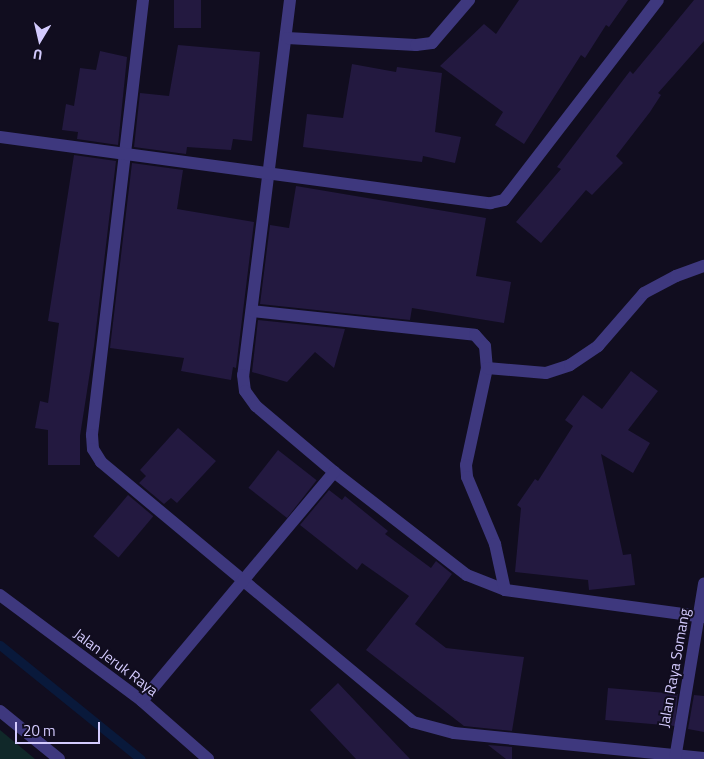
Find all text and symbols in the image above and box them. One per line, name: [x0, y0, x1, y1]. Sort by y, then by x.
north arrow: [15, 15, 65, 65]
text: U: [31, 44, 44, 66]
street label: Jalan Raya Somang: [655, 607, 693, 729]
street label: Jalan Jeruk Raya: [70, 624, 162, 700]
scale bar: [18, 712, 102, 744]
text: 20 m: [23, 719, 56, 742]

